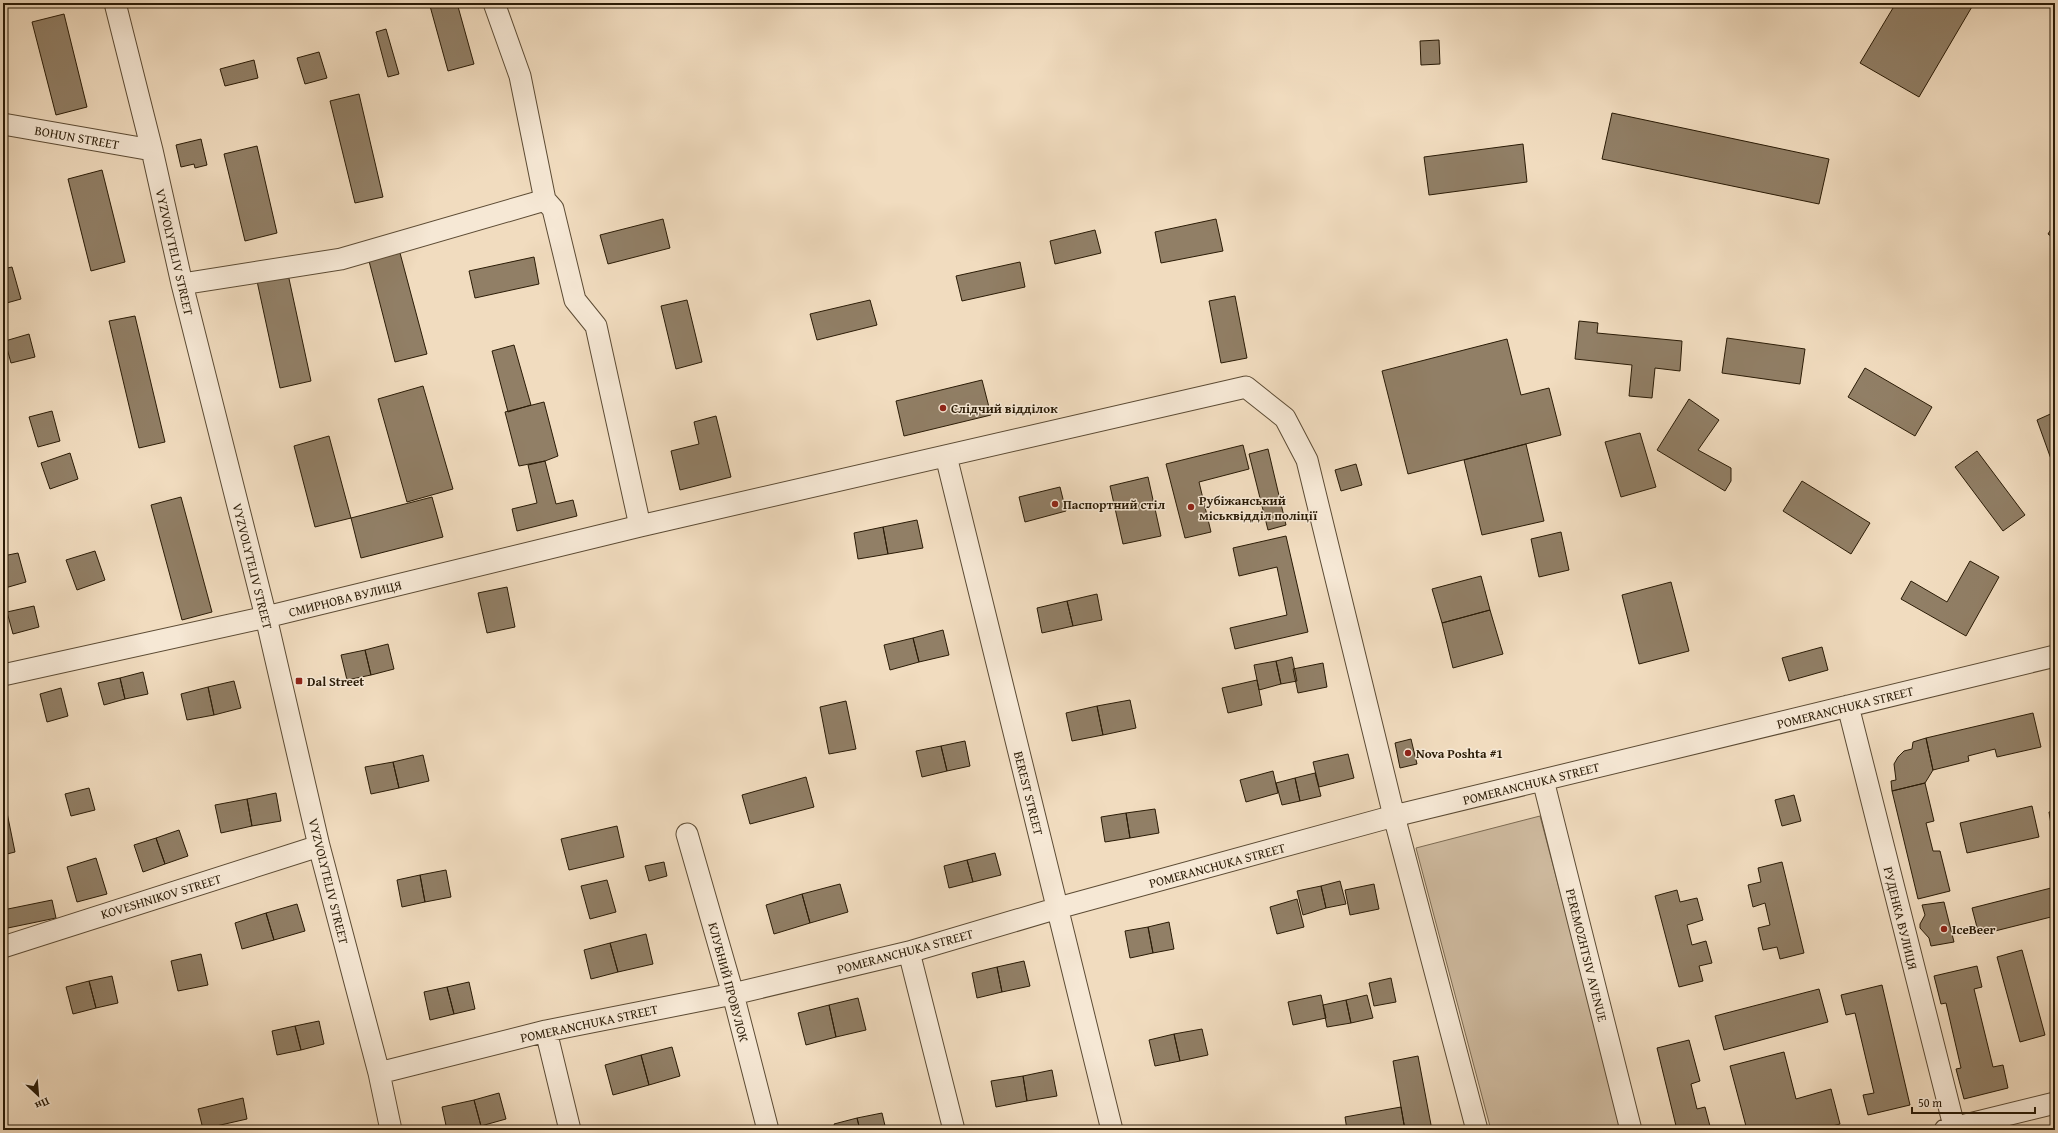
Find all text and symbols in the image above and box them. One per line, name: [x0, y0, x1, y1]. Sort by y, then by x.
street label: BOHUN STREET: [33, 121, 121, 154]
street label: VYZVOLYTELIV STREET: [151, 187, 198, 318]
place label: Слідчий відділок: [951, 399, 1058, 418]
marker: Слідчий відділок: [938, 403, 948, 413]
place label: Рубіжанський міськвідділ поліції: [1199, 491, 1318, 525]
place label: Паспортний стіл: [1063, 495, 1166, 514]
marker: Паспортний стіл: [1050, 499, 1060, 509]
street label: VYZVOLYTELIV STREET: [228, 501, 278, 632]
marker: Рубіжанський міськвідділ поліції: [1186, 502, 1196, 512]
street label: СМИРНОВА ВУЛИЦЯ: [287, 575, 404, 622]
place label: Dal Street: [307, 672, 364, 691]
marker: Dal Street: [294, 676, 304, 686]
street label: POMERANCHUKA STREET: [1775, 681, 1916, 734]
place label: Nova Poshta #1: [1416, 744, 1503, 763]
marker: Nova Poshta #1: [1403, 748, 1413, 758]
street label: BEREST STREET: [1009, 749, 1048, 838]
street label: POMERANCHUKA STREET: [1461, 757, 1602, 810]
street label: VYZVOLYTELIV STREET: [304, 816, 354, 947]
street label: POMERANCHUKA STREET: [1147, 838, 1288, 893]
street label: РУДЕНКА ВУЛИЦЯ: [1879, 865, 1923, 972]
street label: KOVESHNIKOV STREET: [99, 869, 224, 924]
street label: PEREMOZHTSIV AVENUE: [1561, 887, 1612, 1024]
street label: КЛУБНИЙ ПРОВУЛОК: [703, 920, 754, 1044]
place label: IceBeer: [1952, 920, 1996, 939]
street label: POMERANCHUKA STREET: [835, 924, 976, 979]
marker: IceBeer: [1939, 924, 1949, 934]
street label: POMERANCHUKA STREET: [519, 999, 660, 1047]
north arrow: [18, 1075, 58, 1115]
scale bar: [1912, 1089, 2035, 1115]
text: Пн: [32, 1094, 52, 1114]
text: 50 m: [1918, 1094, 1942, 1111]

